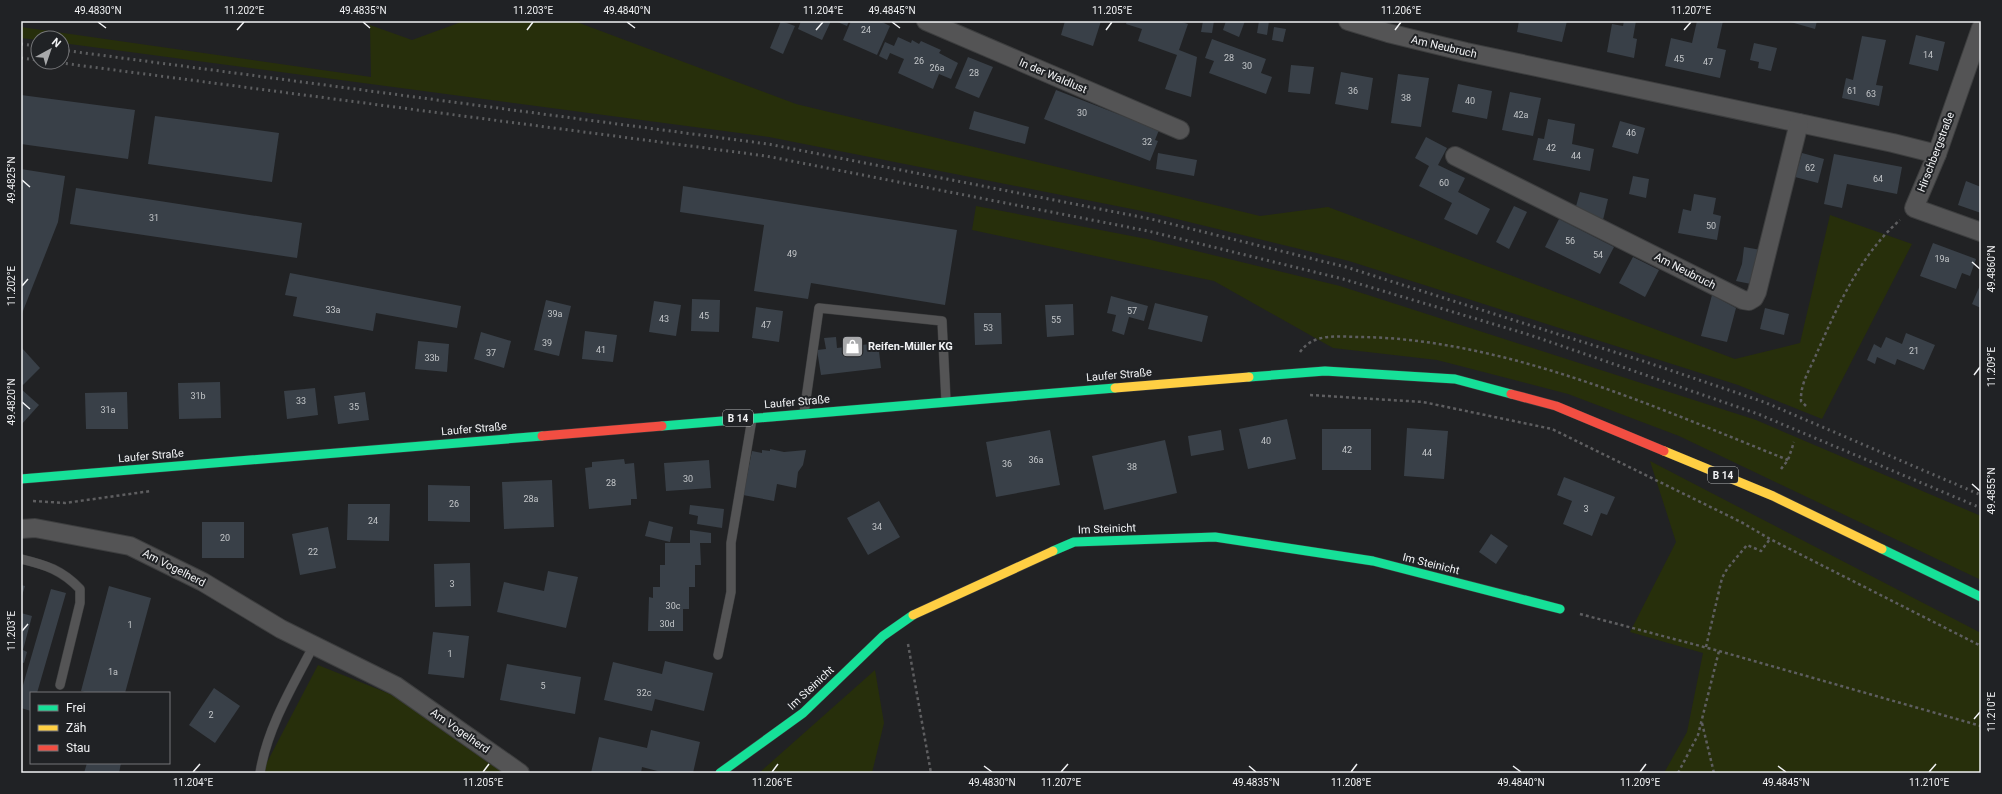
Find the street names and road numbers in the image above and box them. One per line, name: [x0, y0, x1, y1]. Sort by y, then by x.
street label: Am Neubruch: [1410, 33, 1478, 61]
street label: In der Waldlust: [1017, 56, 1089, 96]
street label: Hirschbergstraße: [1915, 110, 1957, 194]
street label: Am Neubruch: [1652, 250, 1718, 292]
street label: Laufer Straße: [1086, 366, 1153, 384]
street label: Laufer Straße: [764, 393, 831, 411]
road number: B 14: [723, 410, 753, 426]
street label: Laufer Straße: [441, 420, 508, 438]
street label: Laufer Straße: [118, 447, 185, 465]
road number: B 14: [1708, 467, 1738, 483]
street label: Im Steinicht: [1078, 521, 1137, 537]
street label: Am Vogelherd: [140, 547, 208, 589]
street label: Im Steinicht: [1401, 551, 1461, 577]
street label: Im Steinicht: [785, 663, 837, 713]
street label: Am Vogelherd: [428, 706, 492, 756]

